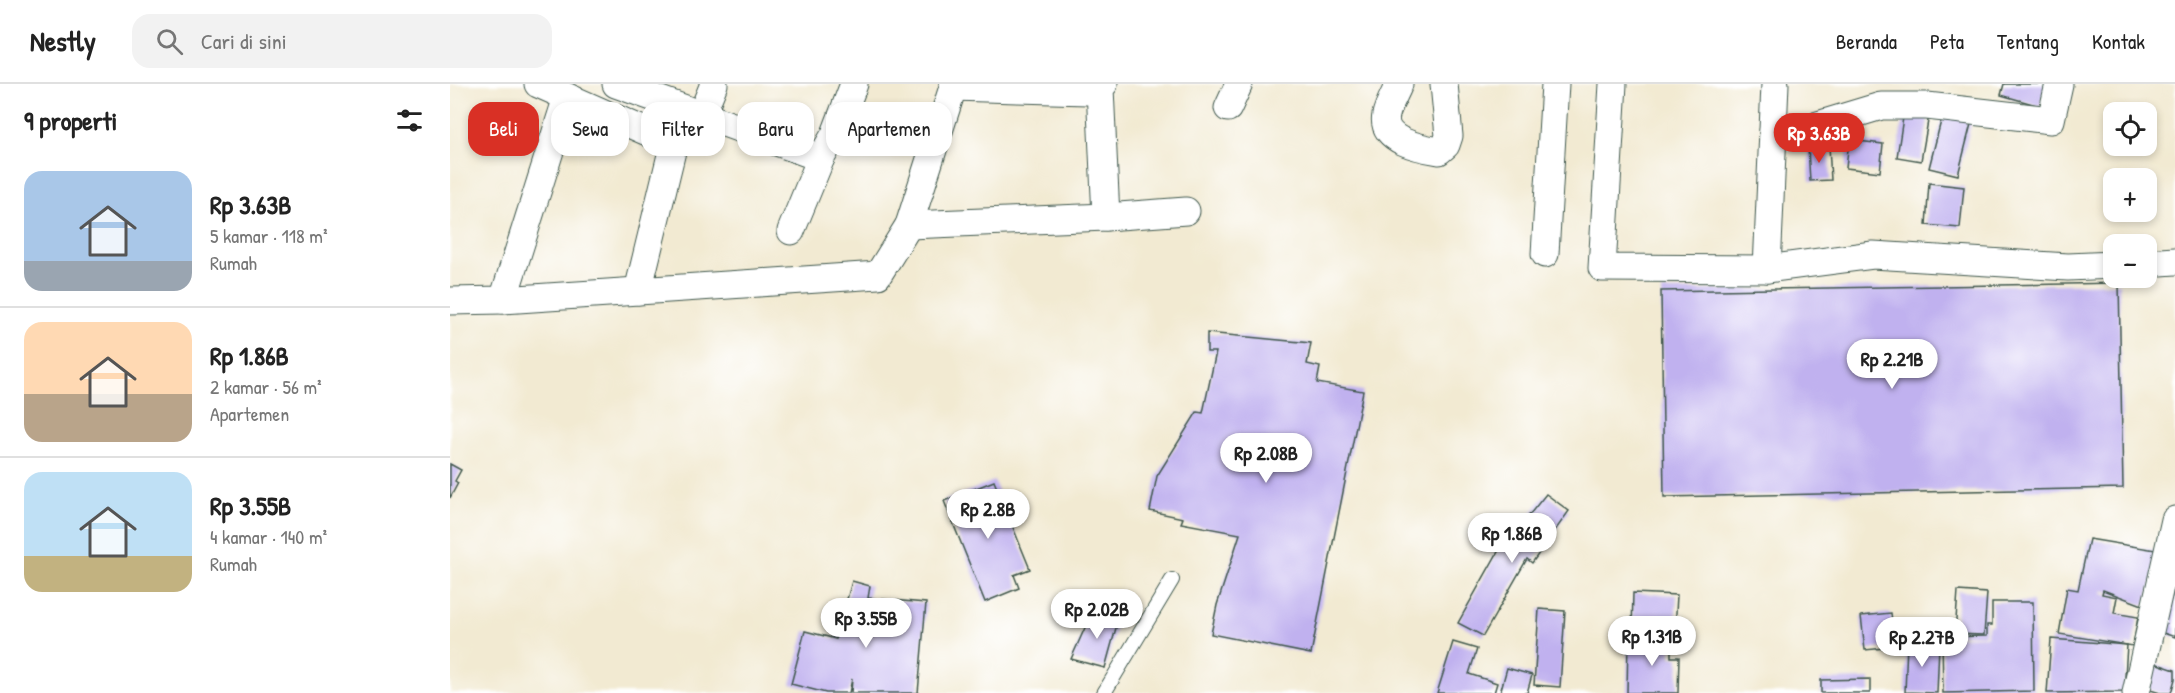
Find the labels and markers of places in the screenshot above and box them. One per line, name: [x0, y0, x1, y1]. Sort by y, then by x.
pin: Rp 3.63B: [1757, 113, 1881, 164]
pin: Rp 2.21B: [1830, 339, 1954, 390]
pin: Rp 2.08B: [1204, 433, 1328, 484]
pin: Rp 2.8B: [933, 489, 1043, 540]
pin: Rp 1.86B: [1450, 513, 1574, 564]
pin: Rp 2.02B: [1035, 589, 1159, 640]
pin: Rp 3.55B: [804, 598, 928, 649]
pin: Rp 1.31B: [1590, 616, 1714, 667]
pin: Rp 2.27B: [1860, 617, 1984, 668]

